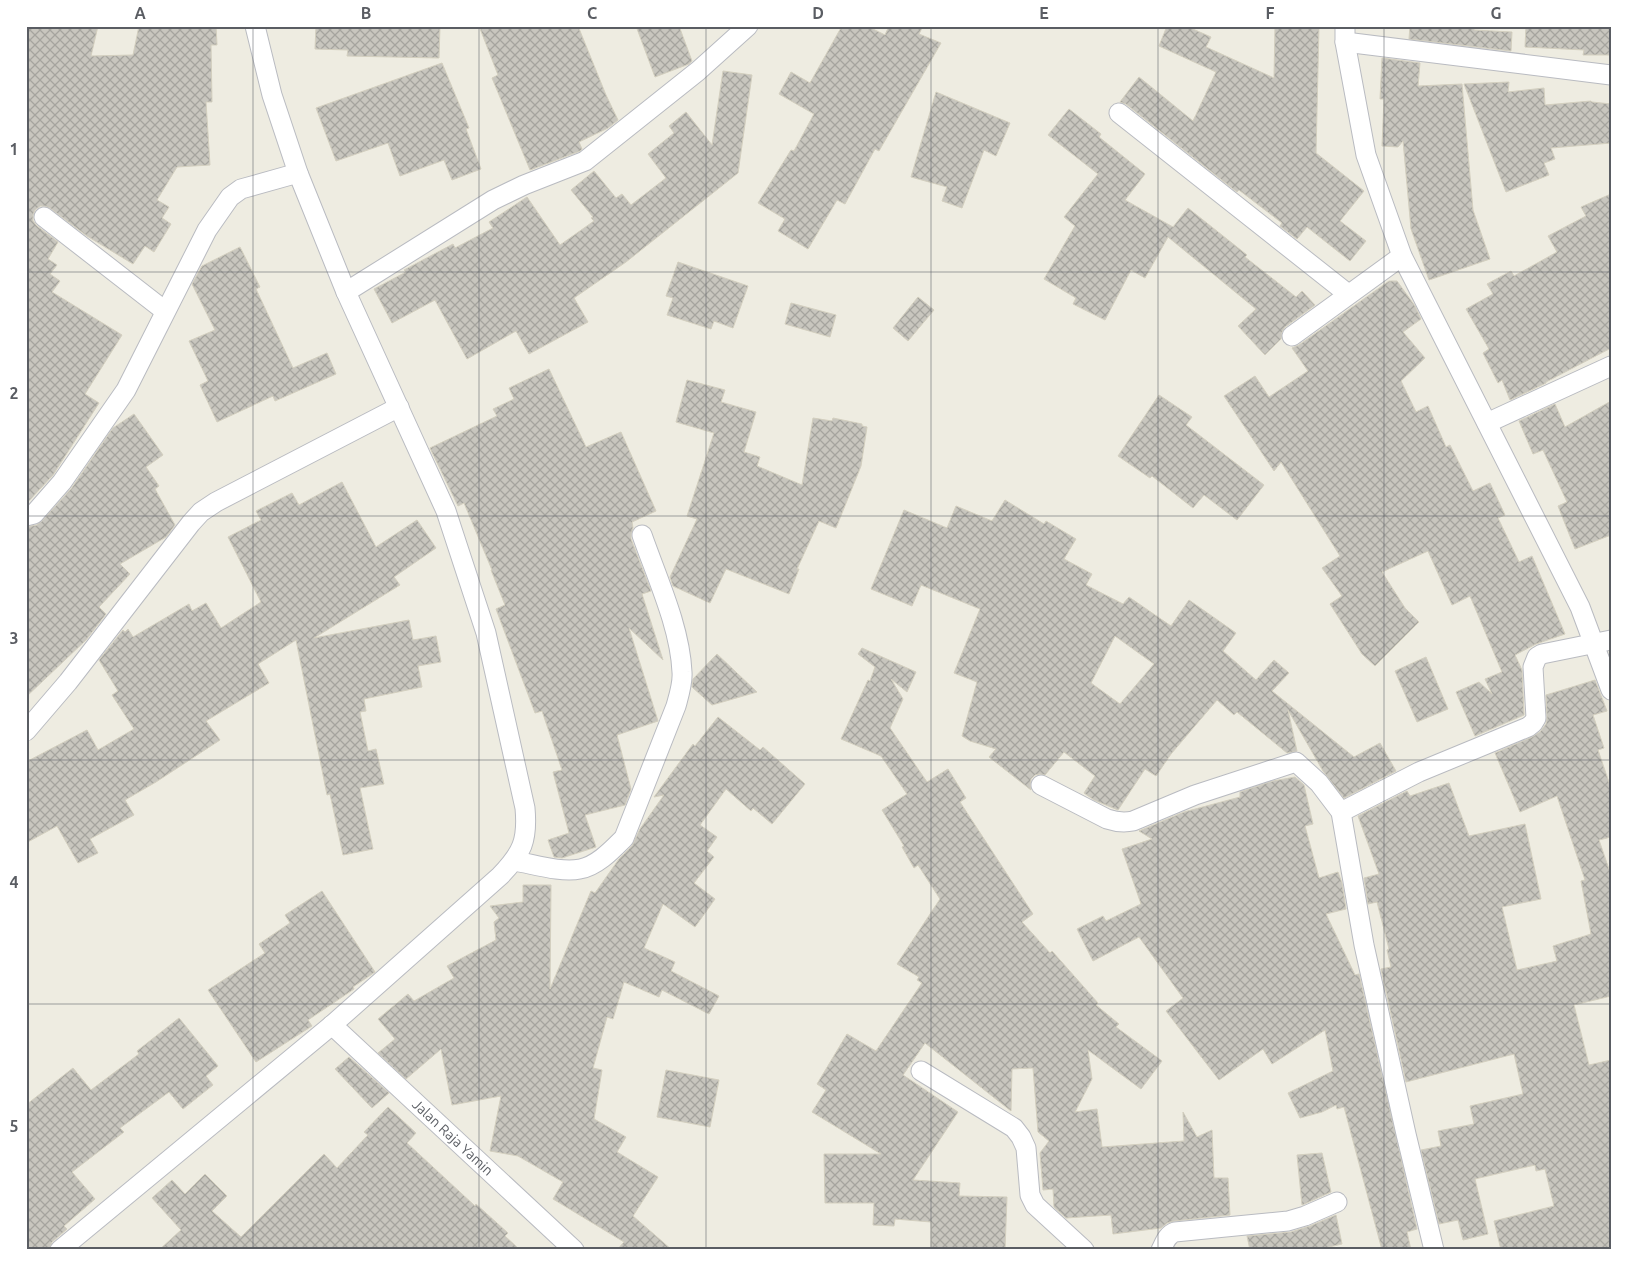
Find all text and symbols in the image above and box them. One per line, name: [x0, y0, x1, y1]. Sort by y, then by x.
text: A: [134, 4, 146, 22]
text: B: [361, 4, 371, 22]
text: C: [587, 4, 597, 22]
text: D: [812, 4, 824, 22]
text: E: [1039, 4, 1049, 22]
text: F: [1266, 4, 1275, 22]
text: G: [1490, 4, 1502, 22]
text: 1: [9, 140, 19, 158]
text: 2: [9, 384, 19, 402]
text: 3: [9, 629, 19, 647]
text: 4: [9, 873, 19, 891]
street label: Jalan Raja Yamin: [409, 1096, 496, 1179]
text: 5: [9, 1117, 19, 1135]

